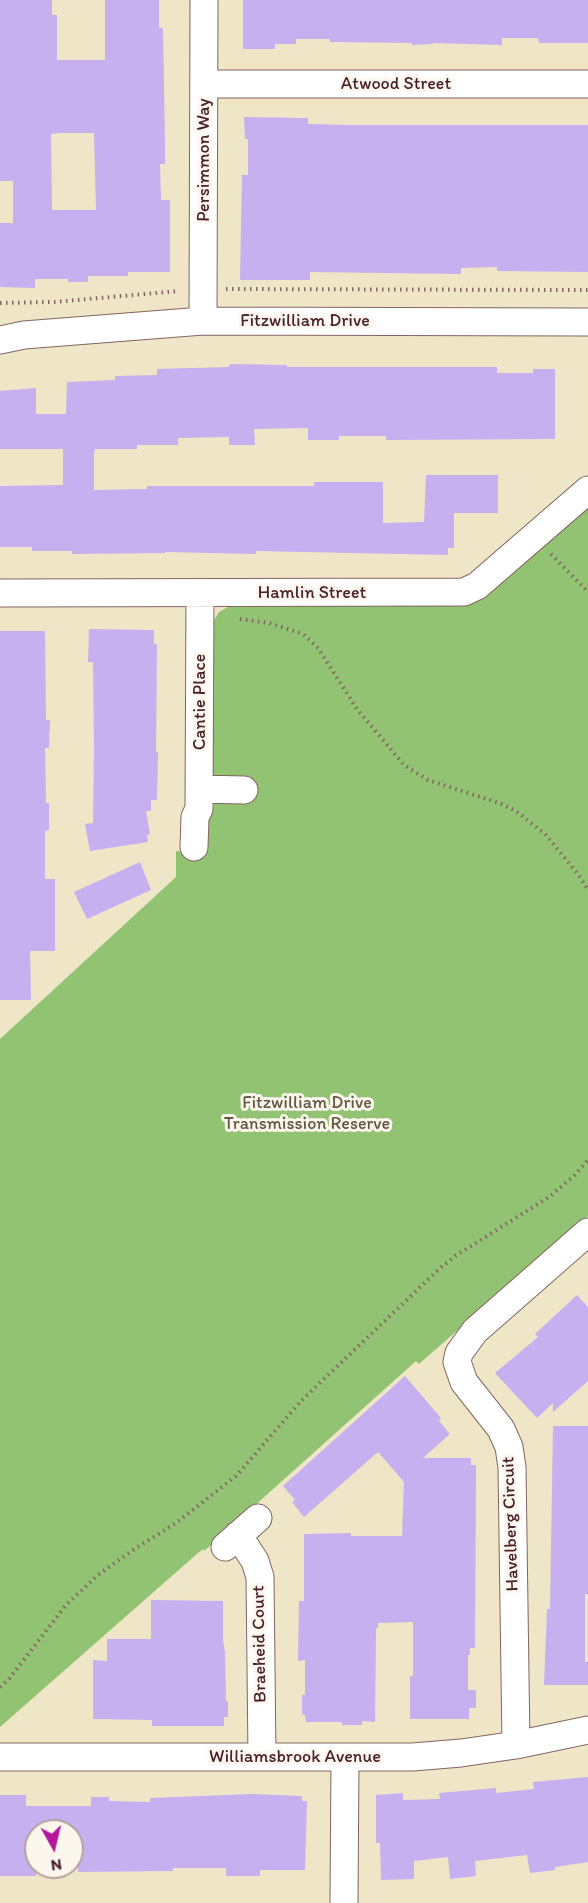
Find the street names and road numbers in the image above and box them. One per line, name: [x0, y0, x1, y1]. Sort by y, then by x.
street label: Atwood Street: [341, 73, 451, 95]
street label: Persimmon Way: [193, 98, 215, 222]
street label: Fitzwilliam Drive: [240, 310, 370, 332]
street label: Hamlin Street: [258, 582, 366, 604]
street label: Cantie Place: [189, 654, 211, 750]
street label: Havelberg Circuit: [498, 1456, 524, 1592]
street label: Braeheid Court: [248, 1585, 272, 1703]
street label: Williamsbrook Avenue: [209, 1746, 381, 1768]

